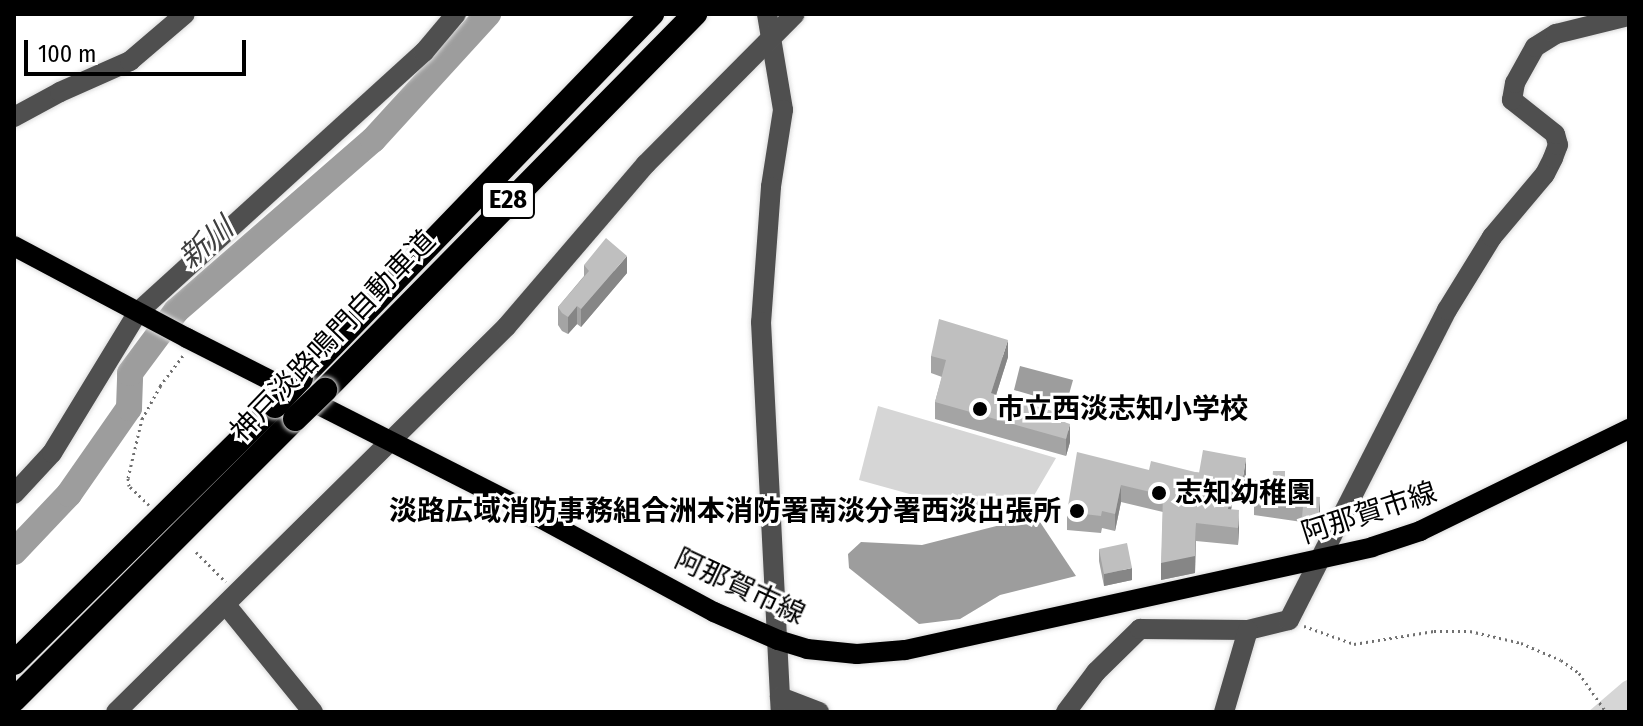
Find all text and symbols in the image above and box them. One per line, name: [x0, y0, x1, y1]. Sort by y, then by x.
scale bar: [28, 24, 250, 74]
text: 100 m: [38, 40, 96, 68]
road number: E28: [480, 178, 536, 222]
water label: 新川: [172, 210, 240, 276]
street label: 神戸淡路鳴門自動車道: [224, 224, 442, 448]
place label: 市立西淡志知小学校: [996, 392, 1248, 426]
marker: 市立西淡志知小学校: [971, 400, 989, 418]
street label: 阿那賀市線: [1297, 475, 1441, 551]
place label: 志知幼稚園: [1175, 476, 1315, 510]
marker: 志知幼稚園: [1150, 484, 1168, 502]
place label: 淡路広域消防事務組合洲本消防署南淡分署西淡出張所: [389, 494, 1061, 528]
marker: 淡路広域消防事務組合洲本消防署南淡分署西淡出張所: [1068, 502, 1086, 520]
street label: 阿那賀市線: [669, 542, 811, 632]

